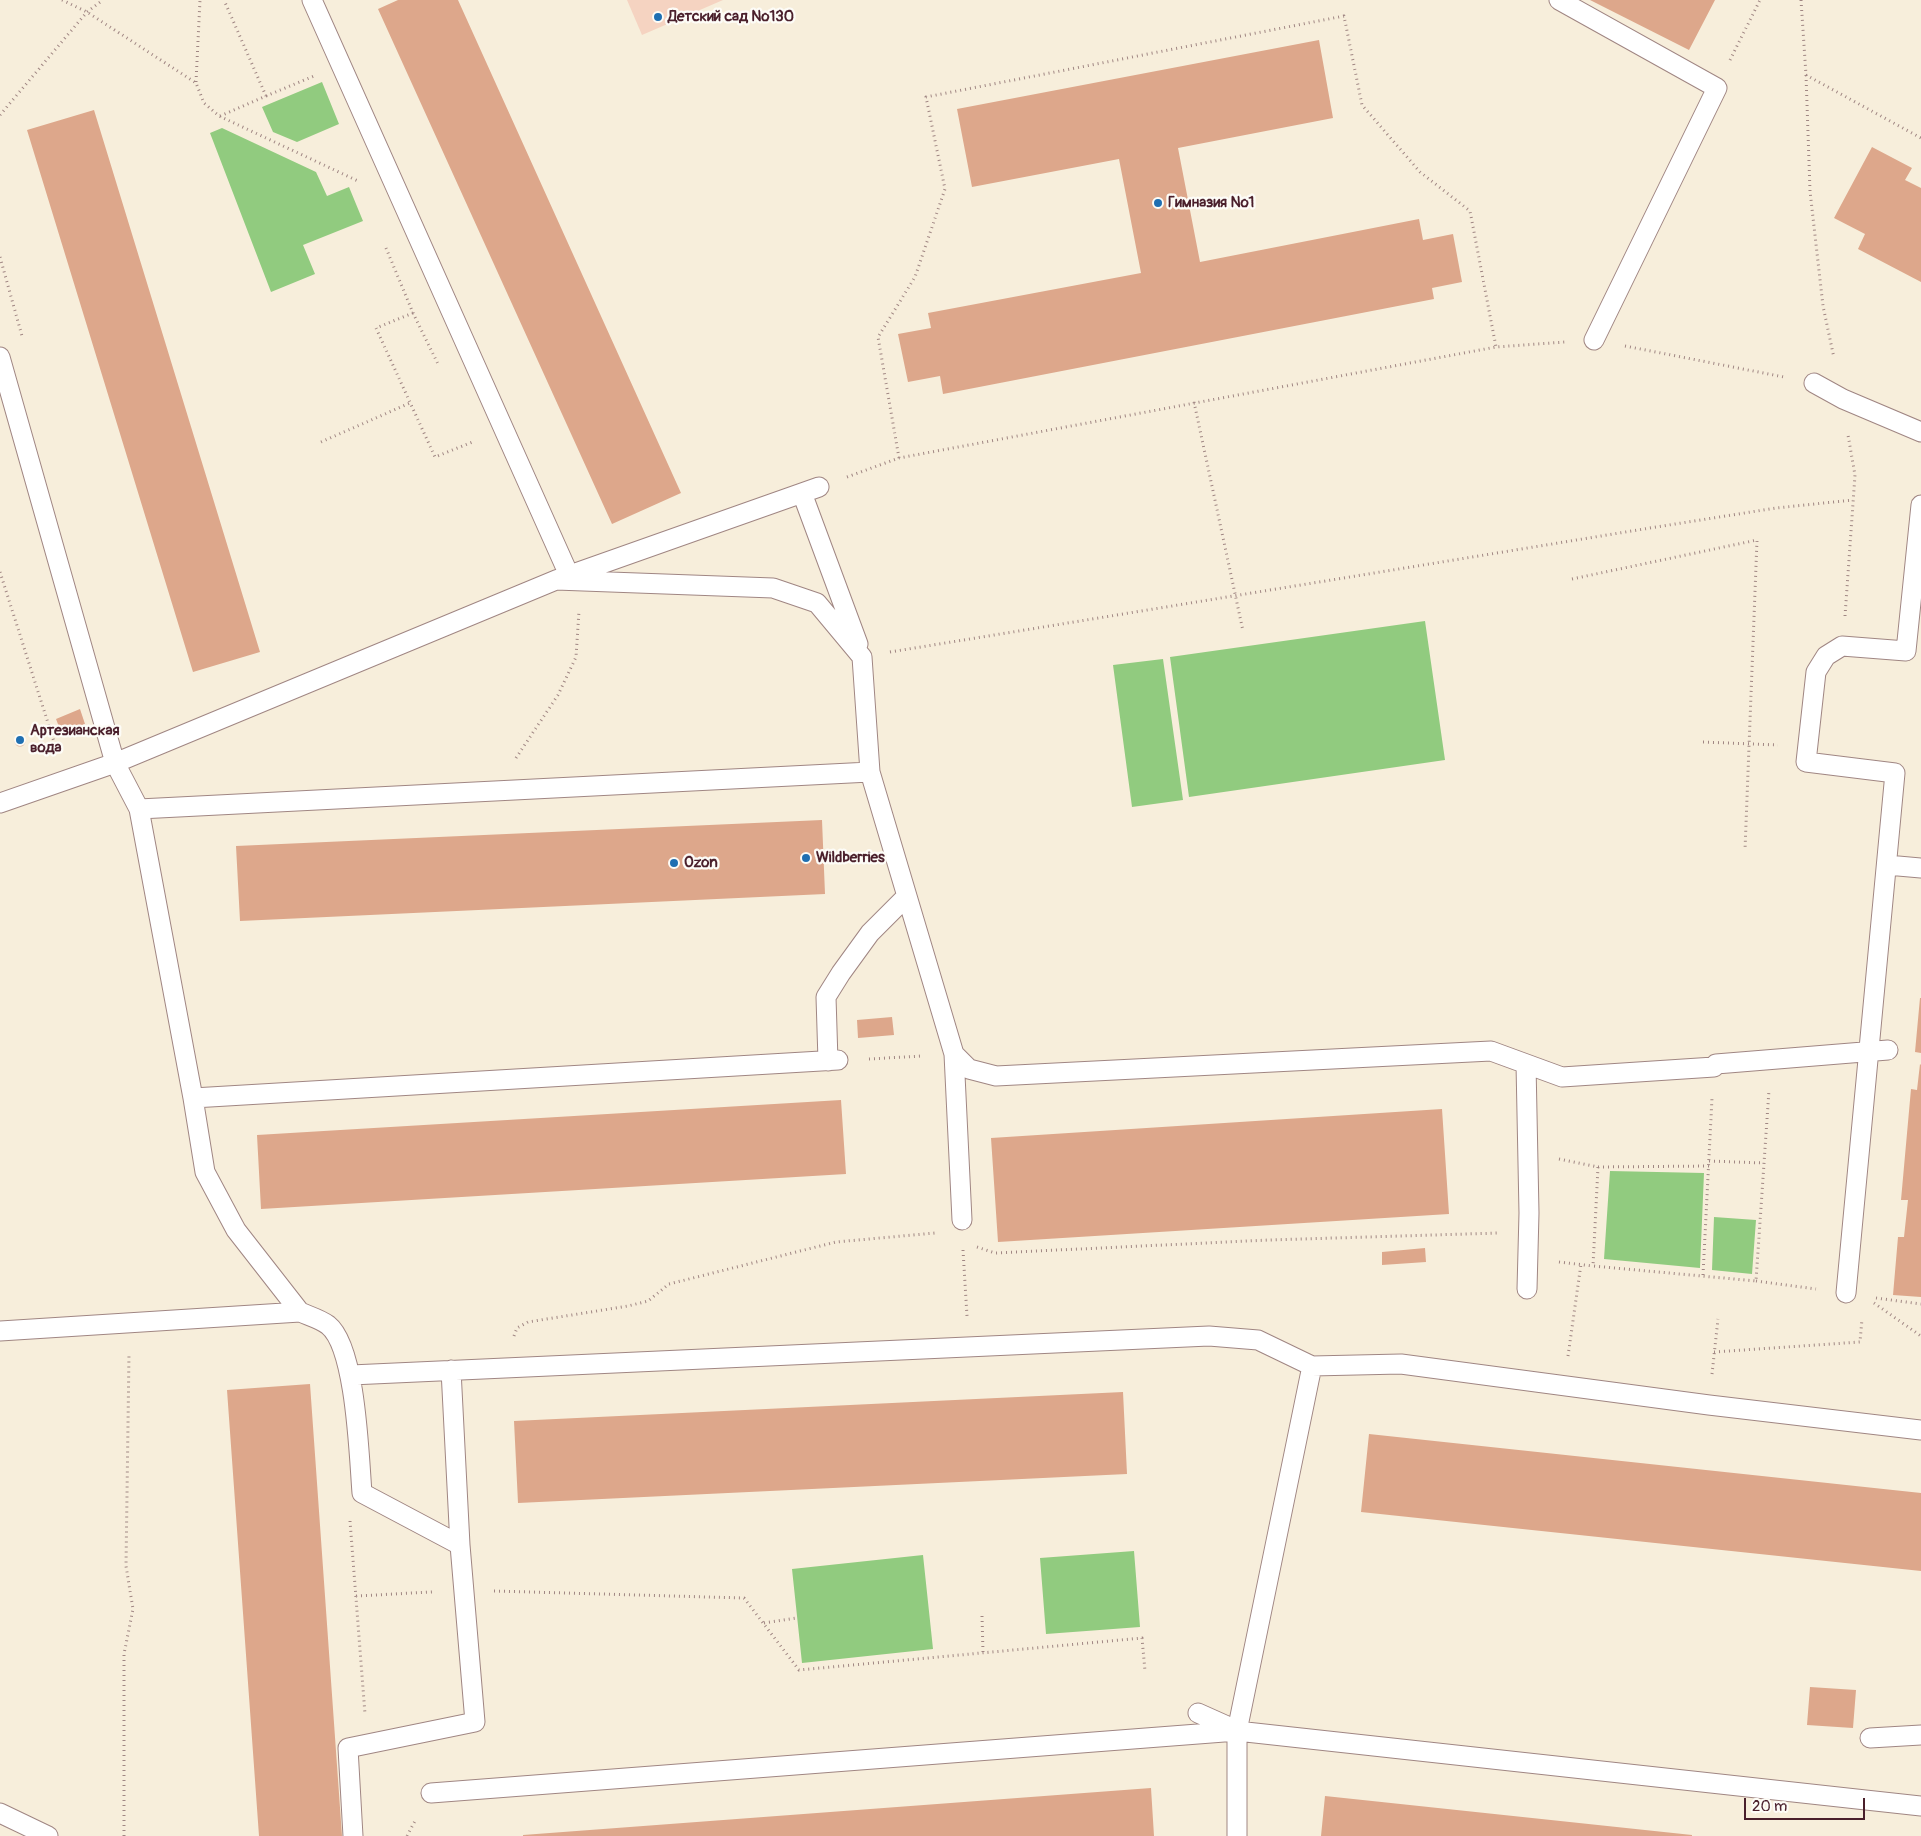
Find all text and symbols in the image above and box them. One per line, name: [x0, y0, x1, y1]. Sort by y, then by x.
place label: Детский сад №130: [668, 8, 794, 26]
marker: Детский сад №130: [652, 11, 664, 23]
place label: Гимназия №1: [1168, 194, 1254, 212]
marker: Гимназия №1: [1152, 197, 1164, 209]
place label: Артезианская вода: [30, 722, 119, 757]
marker: Артезианская вода: [14, 734, 26, 746]
place label: Wildberries: [816, 849, 885, 867]
marker: Wildberries: [800, 852, 812, 864]
place label: Ozon: [684, 854, 718, 872]
marker: Ozon: [668, 857, 680, 869]
scale bar: [1746, 1788, 1867, 1820]
text: 20 m: [1752, 1797, 1787, 1816]

